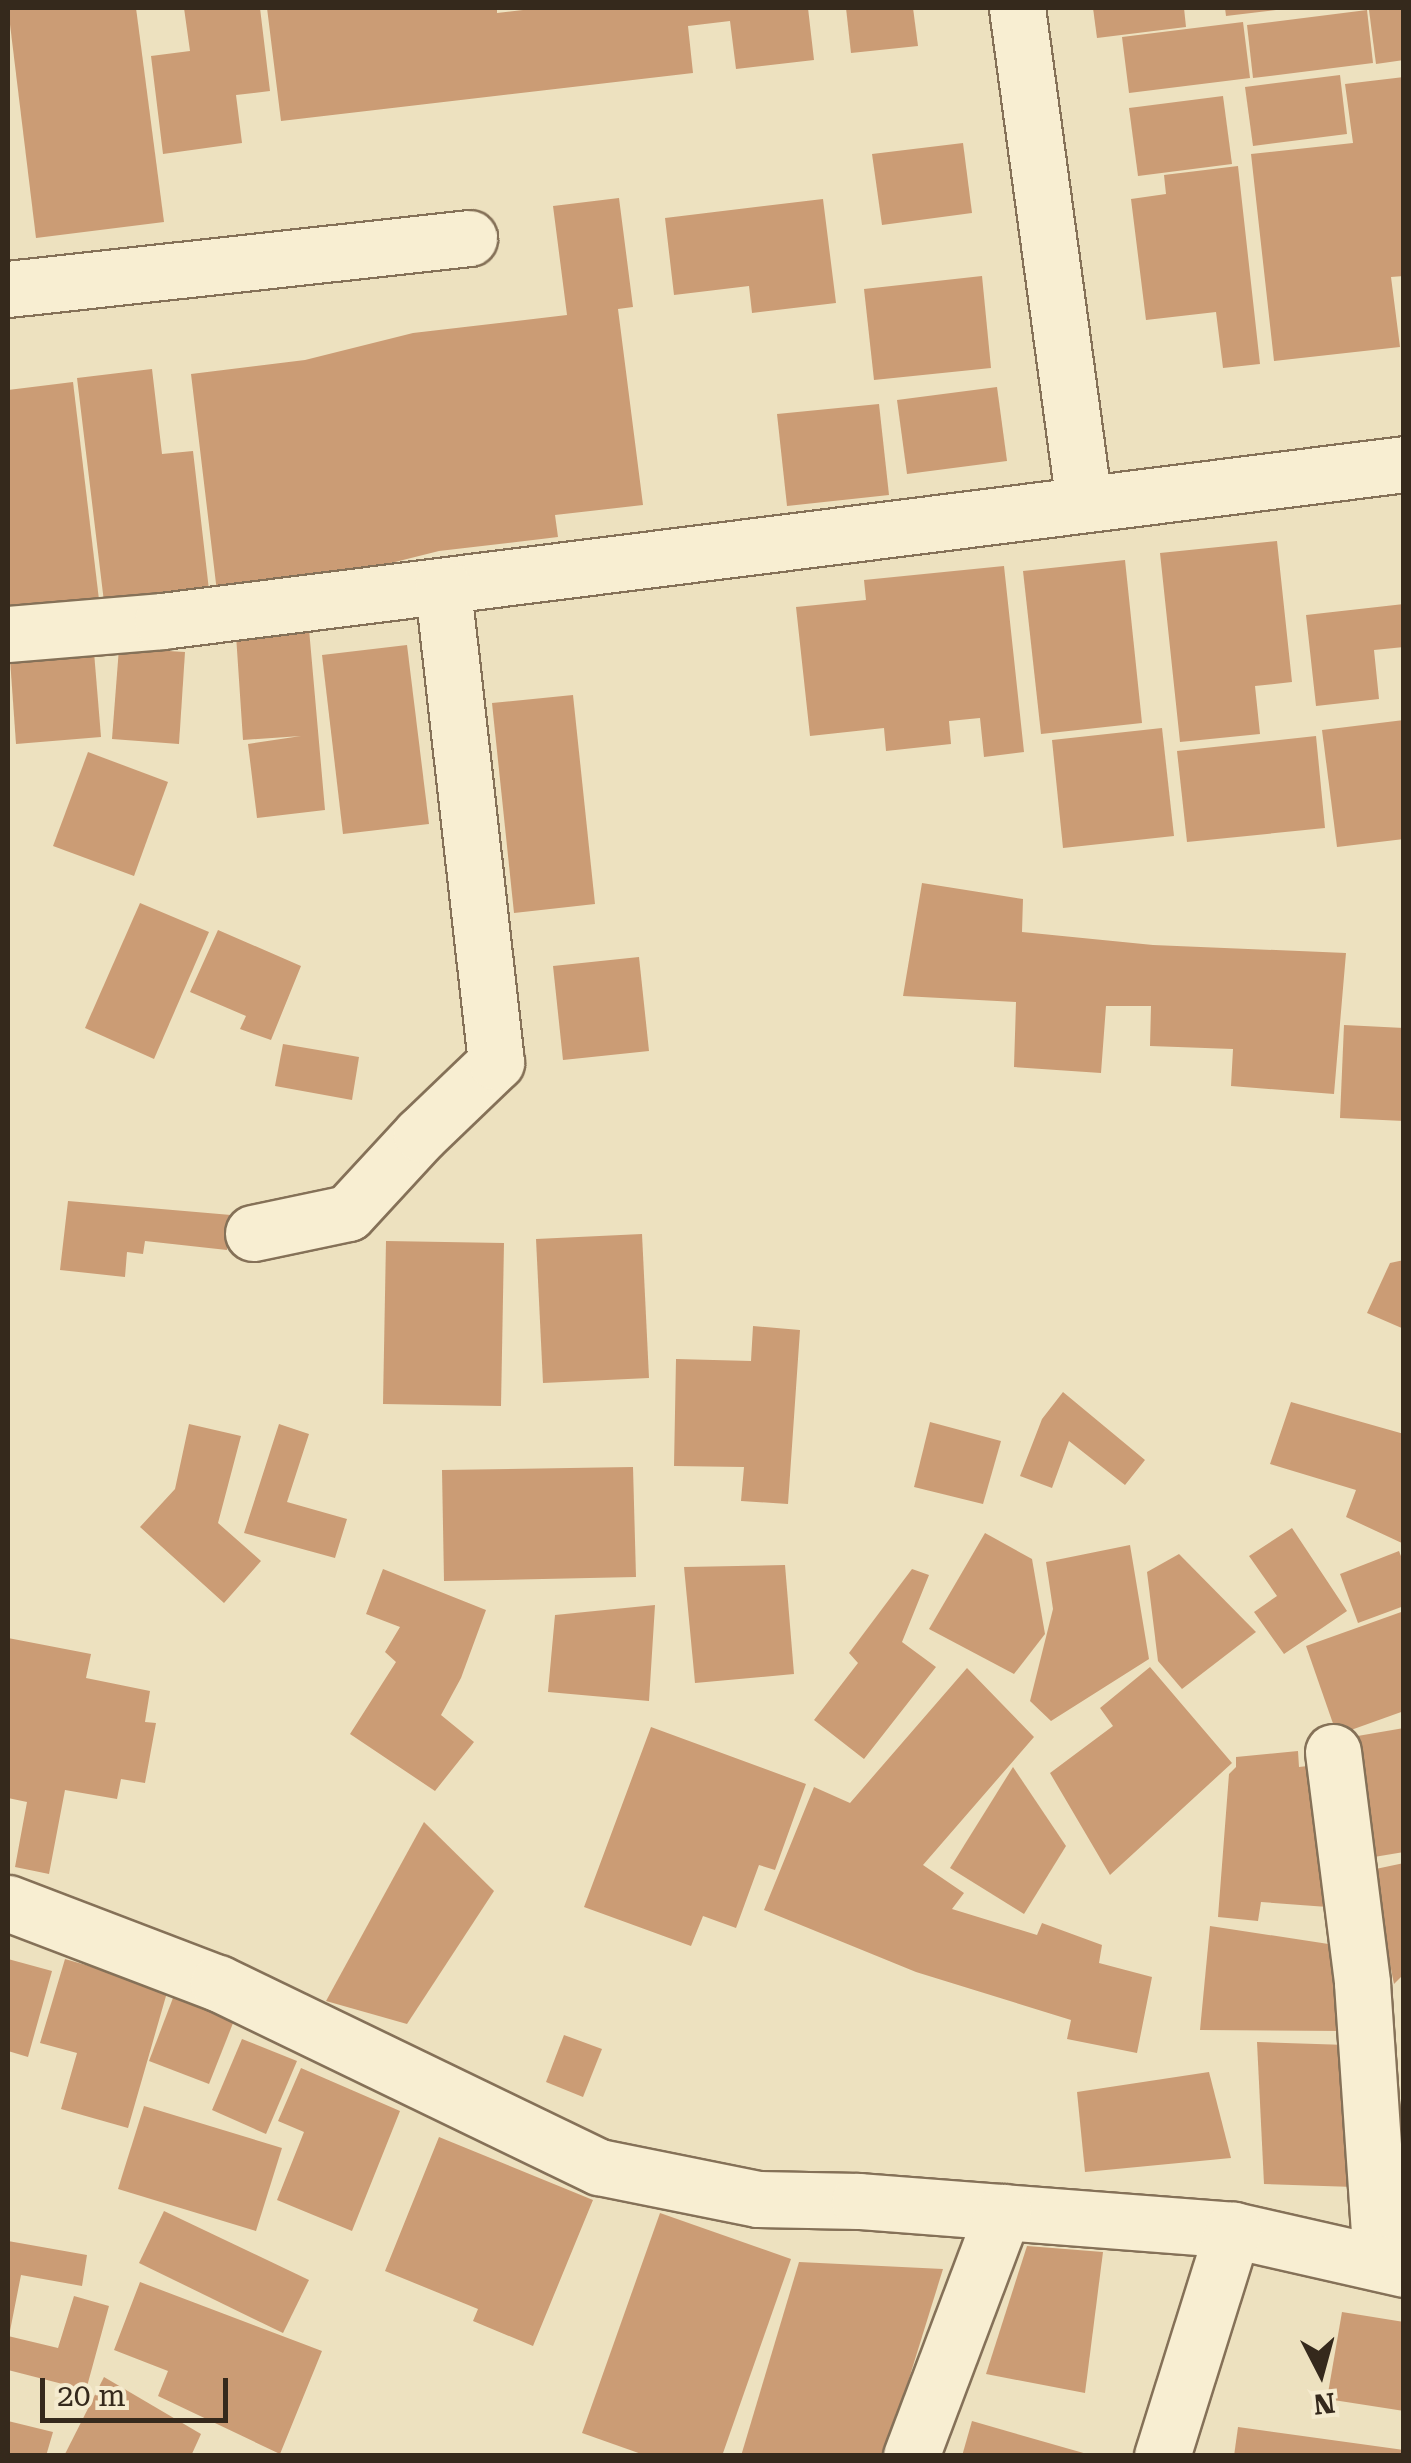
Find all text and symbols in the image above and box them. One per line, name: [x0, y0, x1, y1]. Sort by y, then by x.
north arrow: [1271, 2323, 1371, 2423]
scale bar: [45, 2358, 232, 2420]
text: 20 m: [57, 2378, 126, 2413]
text: N: [1312, 2386, 1337, 2421]

